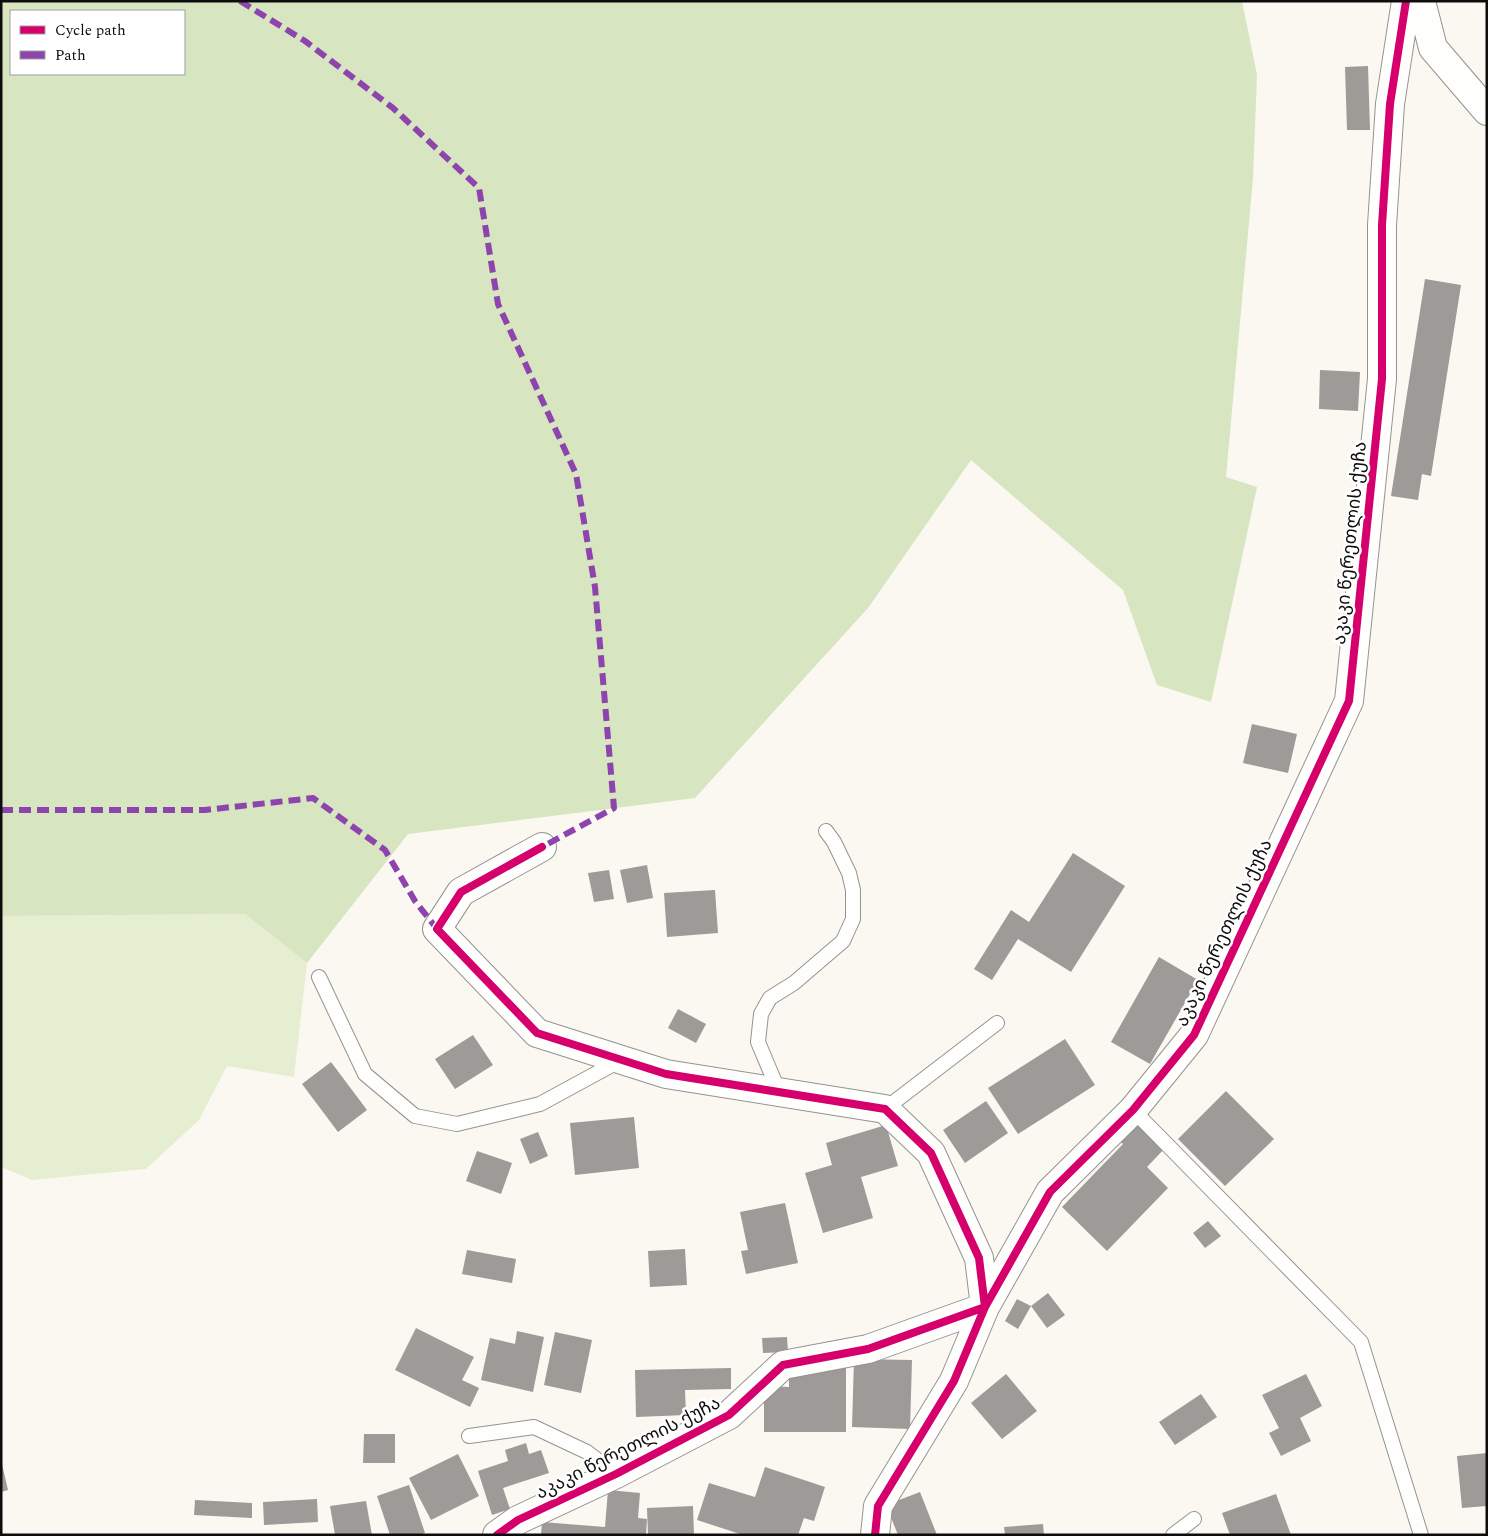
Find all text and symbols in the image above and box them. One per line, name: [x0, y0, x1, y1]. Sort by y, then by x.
legend: [10, 10, 185, 75]
text: Cycle path: [55, 19, 126, 42]
text: Path: [55, 44, 86, 67]
street label: აკაკი წერეთლის ქუჩა: [1326, 440, 1374, 646]
street label: აკაკი წერეთლის ქუჩა: [1169, 835, 1279, 1031]
street label: აკაკი წერეთლის ქუჩა: [531, 1390, 725, 1506]

